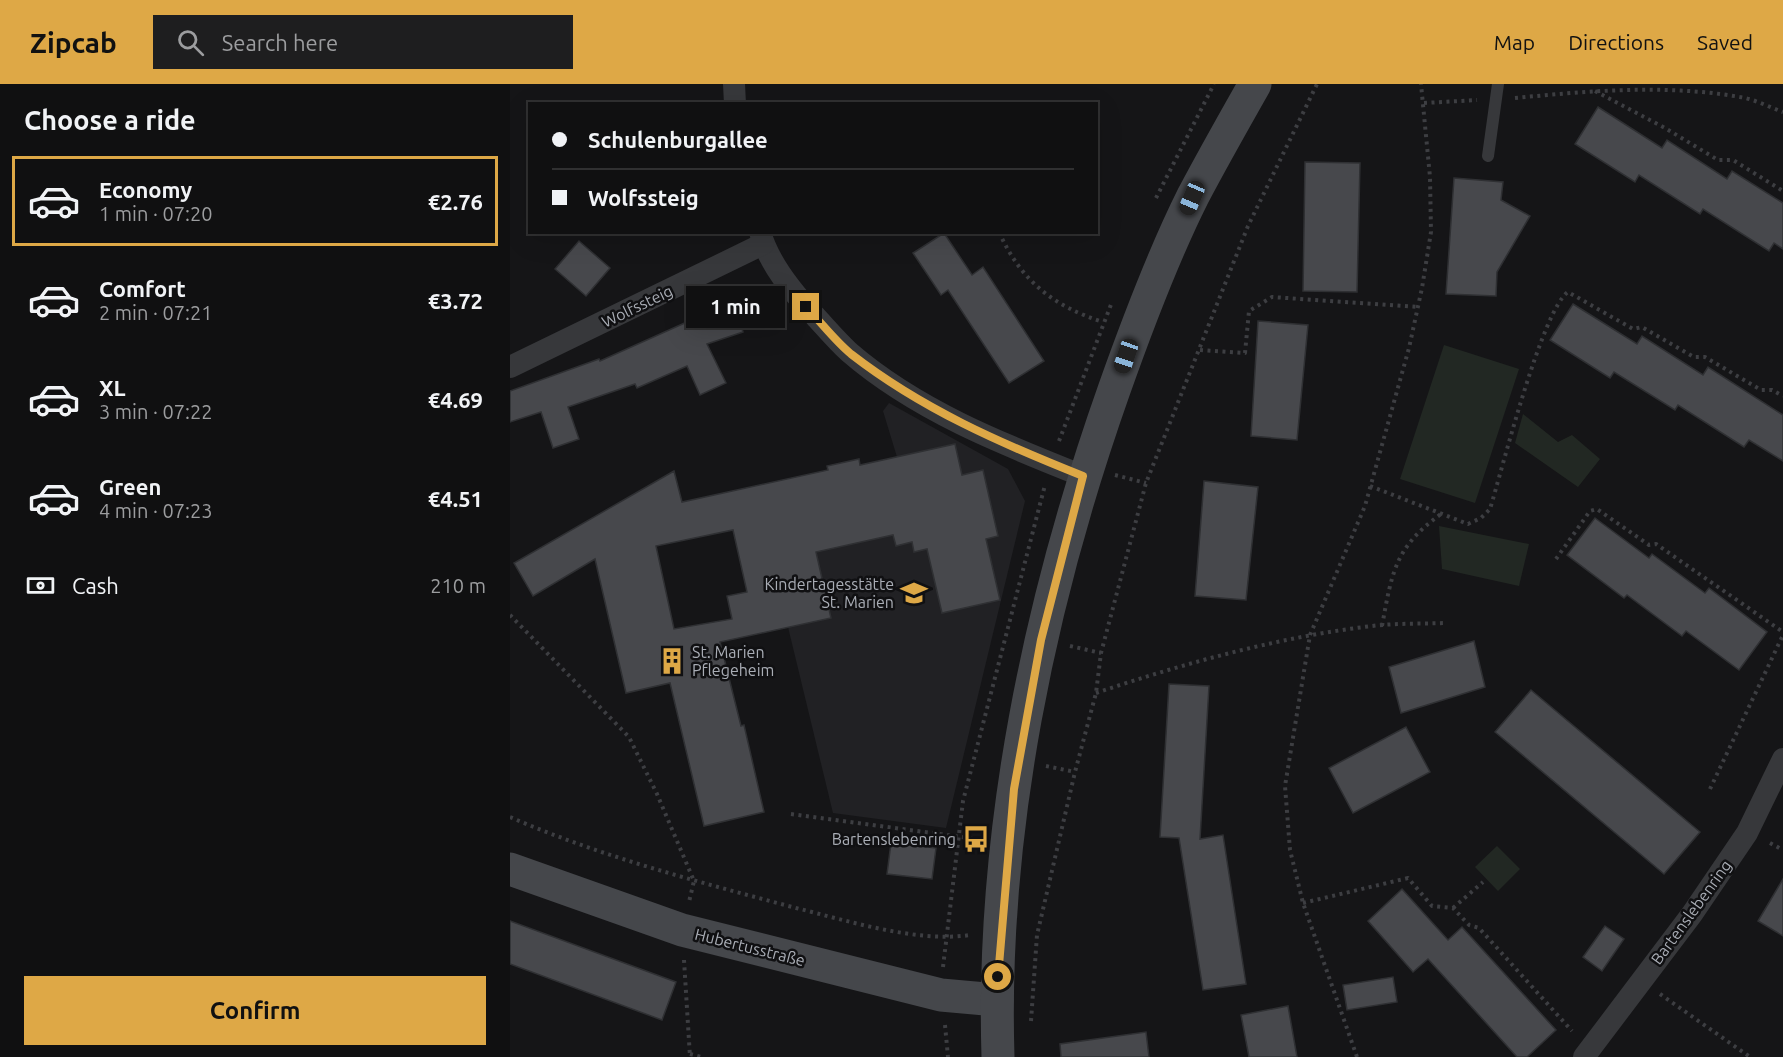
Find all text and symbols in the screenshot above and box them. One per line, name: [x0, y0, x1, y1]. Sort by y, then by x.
search box: [153, 15, 573, 69]
icon: search: [174, 26, 207, 59]
text: Zipcab: [30, 27, 117, 58]
text: Search here: [222, 30, 338, 55]
text: Map: [1494, 30, 1535, 54]
text: Directions: [1568, 30, 1664, 54]
text: Saved: [1697, 30, 1753, 54]
text: Choose a ride: [24, 105, 196, 135]
text: Schulenburgallee: [588, 127, 768, 152]
icon: car: [27, 174, 81, 228]
text: Economy: [99, 177, 192, 202]
car: [1177, 178, 1207, 218]
text: Wolfssteig: [588, 185, 699, 210]
text: €2.76: [428, 189, 483, 214]
text: 1 min · 07:20: [99, 202, 213, 225]
icon: car: [27, 273, 81, 327]
text: Comfort: [99, 276, 186, 301]
street label: Wolfssteig: [599, 281, 675, 331]
callout: 1 min: [686, 286, 785, 328]
text: €3.72: [428, 288, 483, 313]
route end: [792, 293, 819, 320]
text: 1 min: [710, 295, 761, 318]
text: 2 min · 07:21: [99, 301, 213, 324]
car: [1112, 336, 1140, 376]
icon: car: [27, 372, 81, 426]
text: XL: [99, 375, 126, 400]
text: €4.69: [428, 387, 483, 412]
text: 3 min · 07:22: [99, 400, 213, 423]
icon: car: [27, 471, 81, 525]
text: Green: [99, 474, 161, 499]
text: €4.51: [428, 486, 483, 511]
text: 4 min · 07:23: [99, 499, 213, 522]
icon: cash: [24, 569, 57, 602]
text: Cash: [72, 573, 119, 598]
text: 210 m: [430, 574, 486, 597]
place label: Kindertagesstätte St. Marien: [764, 575, 894, 611]
school or university icon: Kindertagesstätte St. Marien: [899, 578, 929, 608]
place label: St. Marien Pflegeheim: [692, 643, 774, 679]
building icon: St. Marien Pflegeheim: [657, 646, 687, 676]
bus stop icon: Bartenslebenring: [961, 824, 991, 854]
place label: Bartenslebenring: [832, 830, 956, 848]
street label: Bartenslebenring: [1647, 856, 1735, 968]
street label: Hubertusstraße: [693, 925, 807, 969]
route start: [984, 963, 1011, 990]
button: Confirm: [24, 976, 486, 1045]

